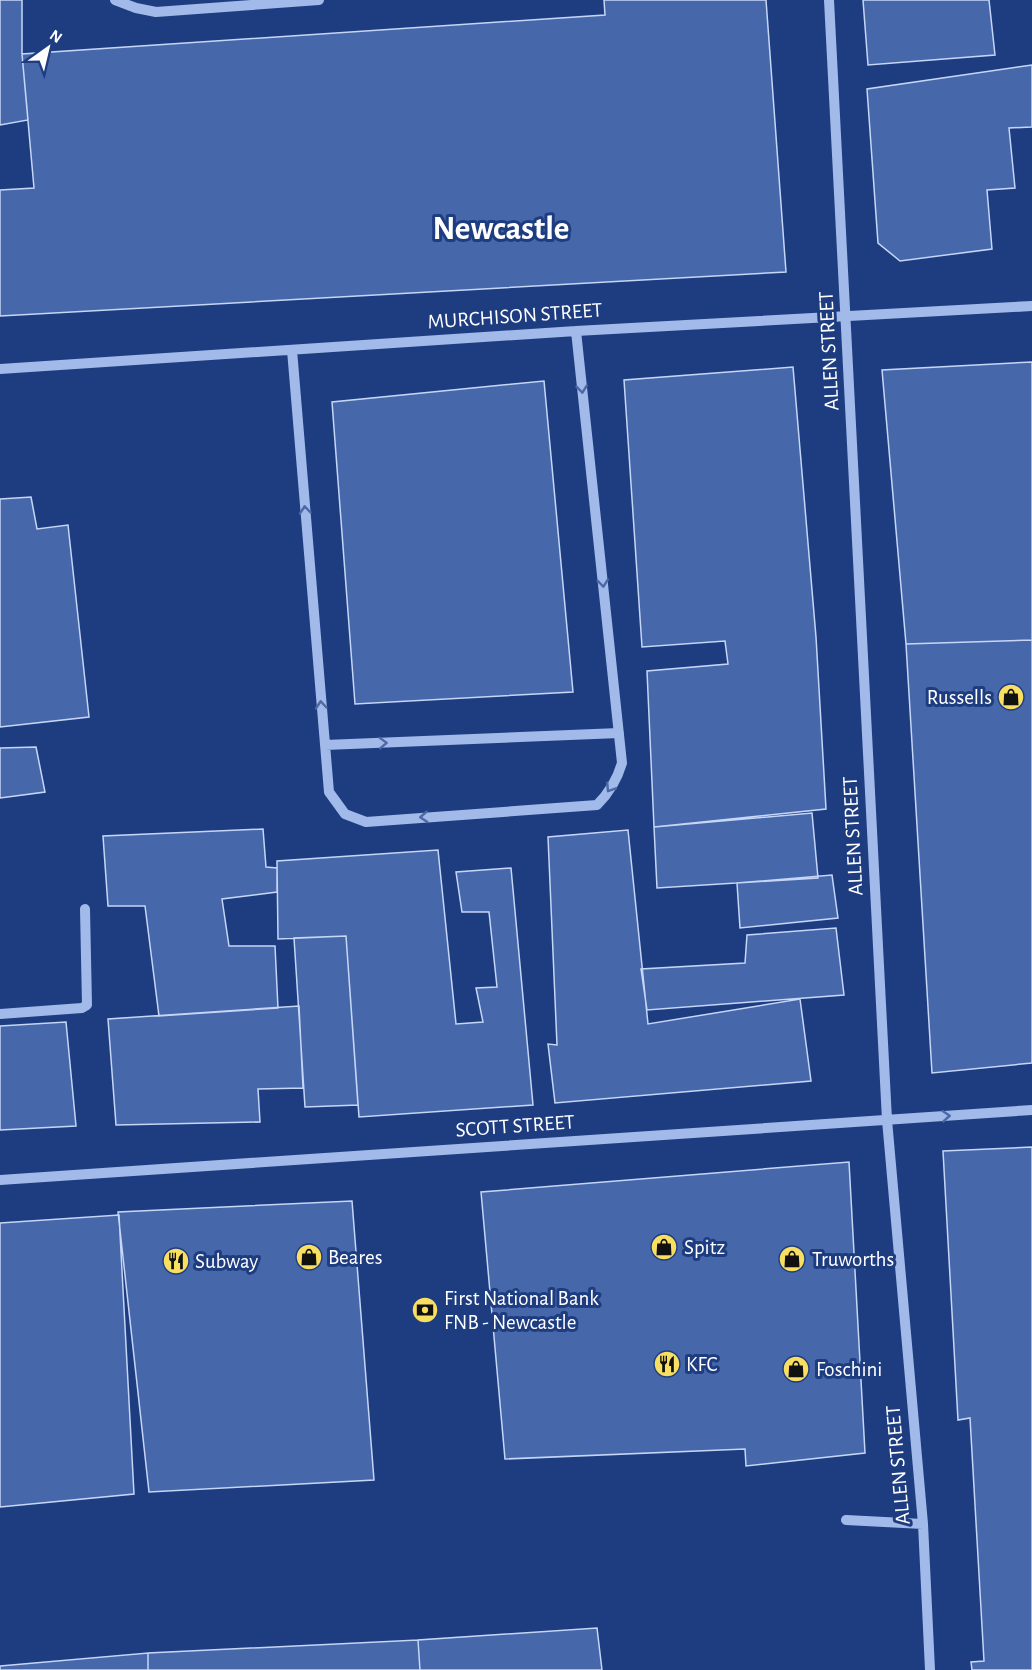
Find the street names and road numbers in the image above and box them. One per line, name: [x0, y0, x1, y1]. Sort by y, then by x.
street label: ALLEN STREET: [815, 291, 843, 411]
street label: MURCHISON STREET: [427, 299, 603, 333]
street label: ALLEN STREET: [839, 776, 867, 896]
street label: SCOTT STREET: [455, 1111, 575, 1141]
street label: ALLEN STREET: [882, 1405, 914, 1525]

